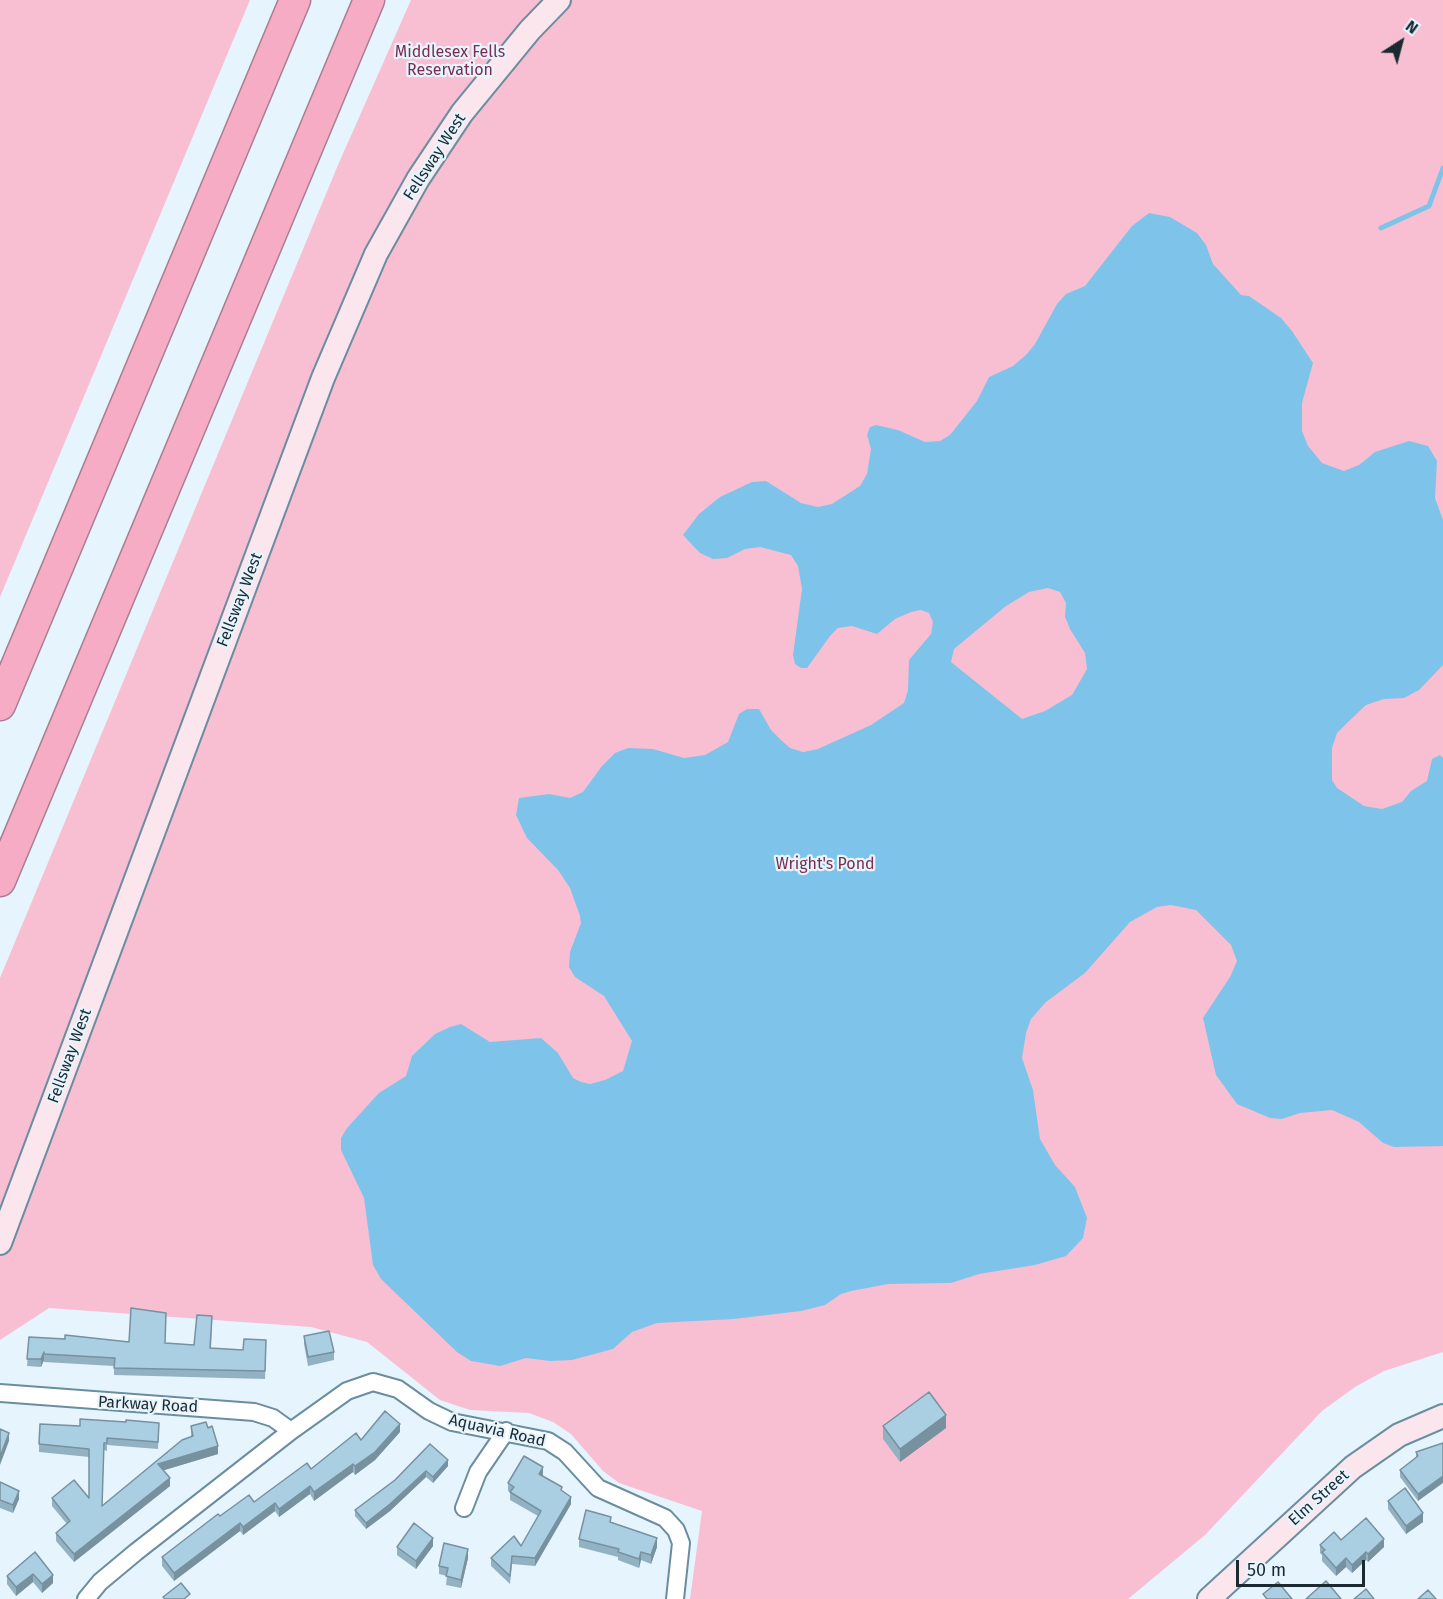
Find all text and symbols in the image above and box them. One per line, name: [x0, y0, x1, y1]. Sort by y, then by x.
north arrow: [1371, 12, 1431, 72]
text: N: [1402, 16, 1422, 38]
park label: Middlesex Fells Reservation: [395, 43, 505, 81]
street label: Fellsway West: [400, 110, 470, 204]
street label: Fellsway West: [213, 550, 267, 650]
park label: Wright's Pond: [775, 855, 875, 875]
street label: Fellsway West: [44, 1006, 96, 1106]
street label: Parkway Road: [97, 1393, 199, 1417]
street label: Aquavia Road: [447, 1411, 547, 1451]
street label: Elm Street: [1285, 1466, 1353, 1530]
scale bar: [1239, 1548, 1368, 1586]
text: 50 m: [1247, 1559, 1286, 1581]

